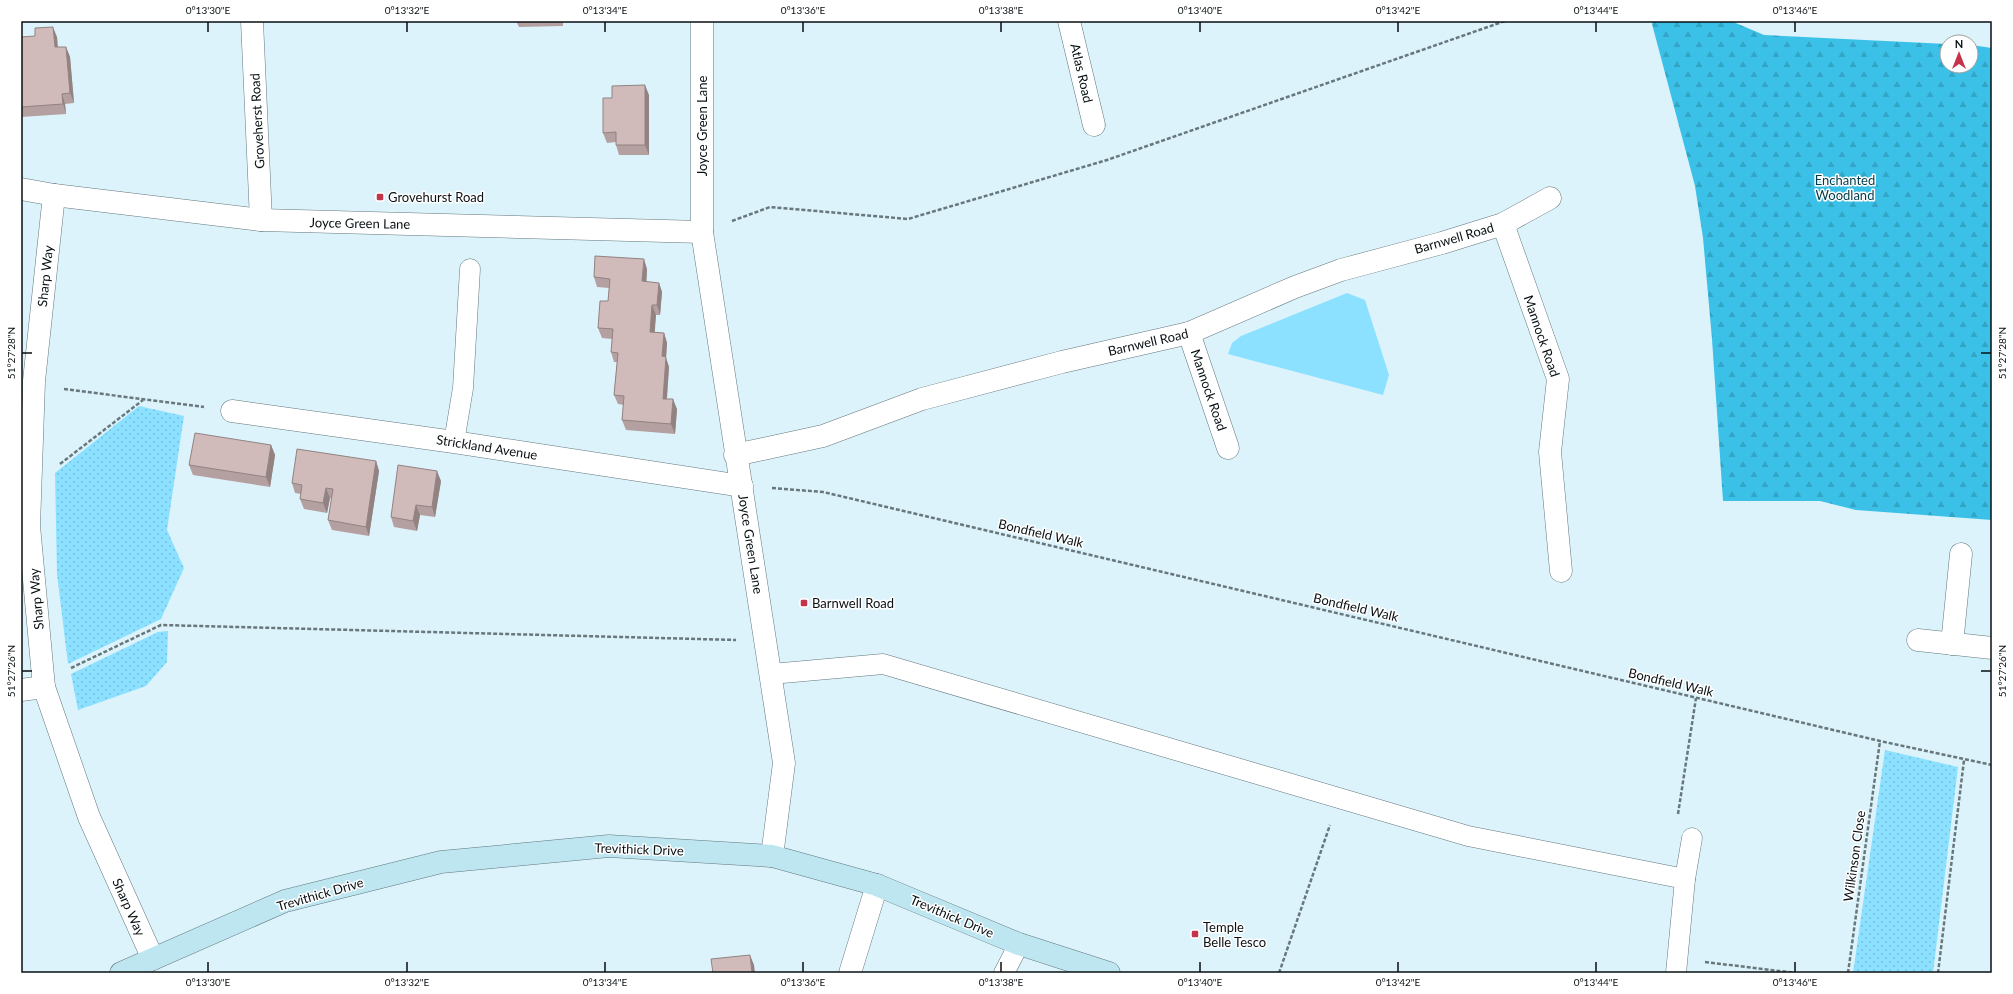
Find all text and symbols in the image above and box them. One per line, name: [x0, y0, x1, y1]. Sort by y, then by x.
text: 0°13'30"E: [186, 4, 231, 16]
text: 0°13'32"E: [385, 4, 430, 16]
text: 0°13'34"E: [583, 4, 628, 16]
text: 0°13'36"E: [781, 4, 826, 16]
text: 0°13'38"E: [979, 4, 1024, 16]
text: 0°13'40"E: [1178, 4, 1223, 16]
text: 0°13'42"E: [1376, 4, 1421, 16]
text: 0°13'44"E: [1574, 4, 1619, 16]
text: 0°13'46"E: [1773, 4, 1818, 16]
north arrow: [1939, 34, 1979, 74]
text: N: [1955, 37, 1963, 50]
street label: Atlas Road: [1067, 42, 1097, 104]
street label: Groveherst Road: [247, 73, 267, 169]
street label: Joyce Green Lane: [694, 76, 710, 176]
park label: Enchanted Woodland: [1815, 172, 1875, 203]
place label: Grovehurst Road: [388, 189, 484, 205]
marker: Grovehurst Road: [375, 192, 385, 202]
street label: Joyce Green Lane: [310, 214, 411, 232]
street label: Barnwell Road: [1412, 219, 1496, 257]
street label: Sharp Way: [34, 244, 56, 307]
street label: Mannock Road: [1521, 293, 1563, 379]
street label: Barnwell Road: [1106, 325, 1190, 359]
text: 51°27'28"N: [5, 327, 17, 379]
text: 51°27'28"N: [1996, 327, 2008, 379]
street label: Mannock Road: [1188, 347, 1230, 433]
street label: Strickland Avenue: [435, 431, 539, 463]
street label: Joyce Green Lane: [735, 493, 767, 595]
street label: Bondfield Walk: [997, 515, 1086, 551]
street label: Sharp Way: [25, 567, 47, 630]
street label: Bondfield Walk: [1312, 589, 1401, 625]
place label: Barnwell Road: [812, 595, 894, 611]
marker: Barnwell Road: [799, 598, 809, 608]
text: 51°27'26"N: [5, 645, 17, 697]
text: 51°27'26"N: [1996, 645, 2008, 697]
street label: Bondfield Walk: [1627, 664, 1716, 700]
street label: Wilkinson Close: [1840, 809, 1868, 903]
street label: Trevithick Drive: [594, 839, 684, 859]
street label: Trevithick Drive: [275, 874, 365, 914]
street label: Sharp Way: [109, 876, 149, 939]
street label: Trevithick Drive: [908, 891, 996, 941]
place label: Temple Belle Tesco: [1203, 919, 1266, 950]
marker: Temple Belle Tesco: [1190, 929, 1200, 939]
text: 0°13'30"E: [186, 976, 231, 988]
text: 0°13'32"E: [385, 976, 430, 988]
text: 0°13'34"E: [583, 976, 628, 988]
text: 0°13'36"E: [781, 976, 826, 988]
text: 0°13'38"E: [979, 976, 1024, 988]
text: 0°13'40"E: [1178, 976, 1223, 988]
text: 0°13'42"E: [1376, 976, 1421, 988]
text: 0°13'44"E: [1574, 976, 1619, 988]
text: 0°13'46"E: [1773, 976, 1818, 988]

